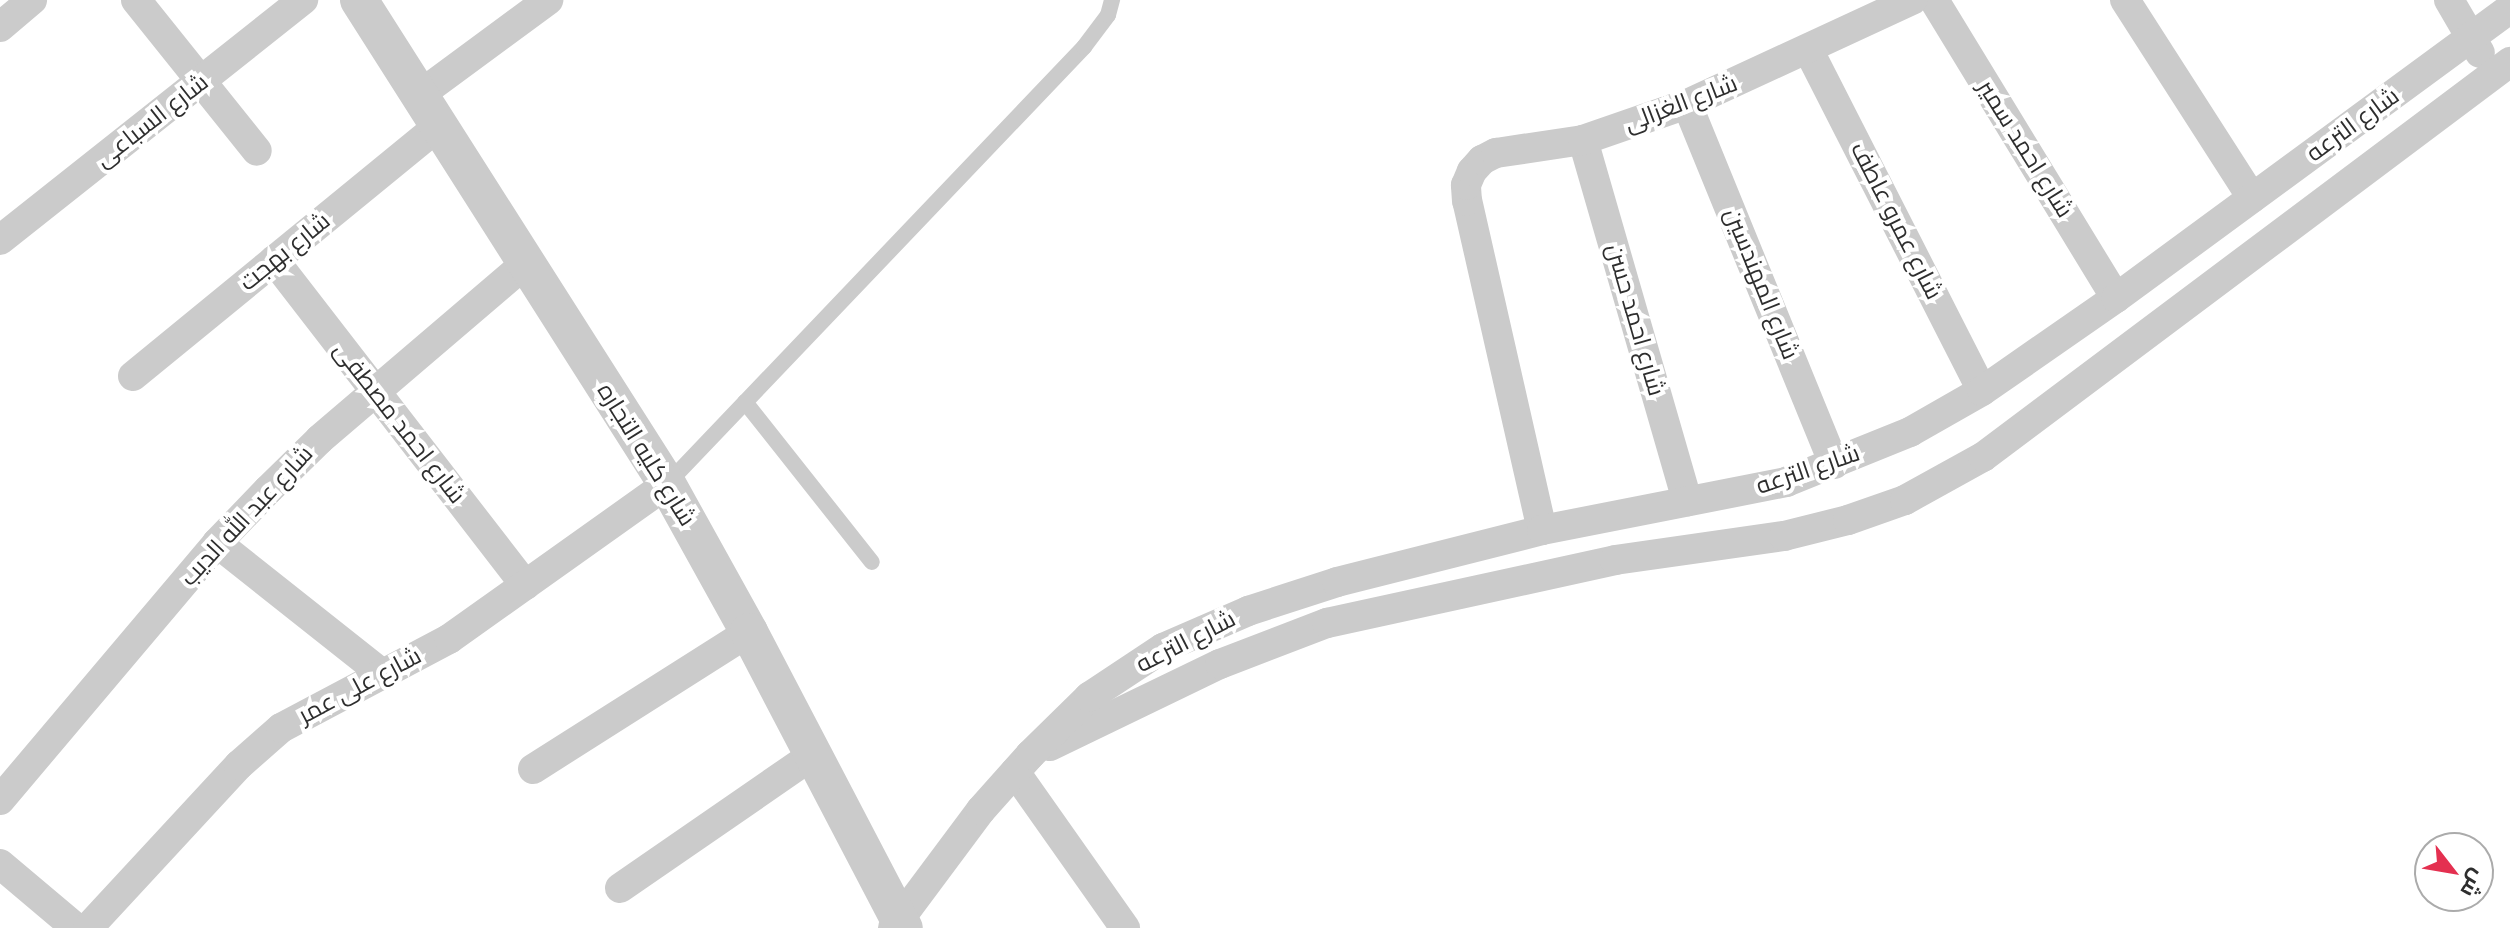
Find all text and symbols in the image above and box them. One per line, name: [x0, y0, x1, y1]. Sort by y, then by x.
street label: شارع السباعى: [90, 68, 214, 174]
street label: شارع الغزالى: [1620, 69, 1742, 139]
street label: شارع احمد سمير: [1971, 75, 2079, 223]
street label: شارع الترعه: [2301, 82, 2405, 168]
street label: شارع عمرو عاطف: [1844, 137, 1948, 305]
street label: شارع المهندسين: [1718, 204, 1804, 364]
street label: شارع بهجت: [234, 207, 336, 297]
street label: شارع احمد حسن: [1600, 241, 1670, 399]
street label: شارع احمد مصطفى: [327, 337, 471, 509]
street label: شارع كليه التجاره: [591, 378, 701, 532]
street label: شارع الترعه: [1752, 439, 1864, 501]
street label: شارع عبد الله الديب: [175, 440, 319, 592]
street label: شارع الترعه: [1132, 605, 1240, 679]
street label: شارع على عمر: [294, 642, 426, 730]
north arrow: [2414, 832, 2494, 912]
text: ش: [2454, 865, 2492, 903]

